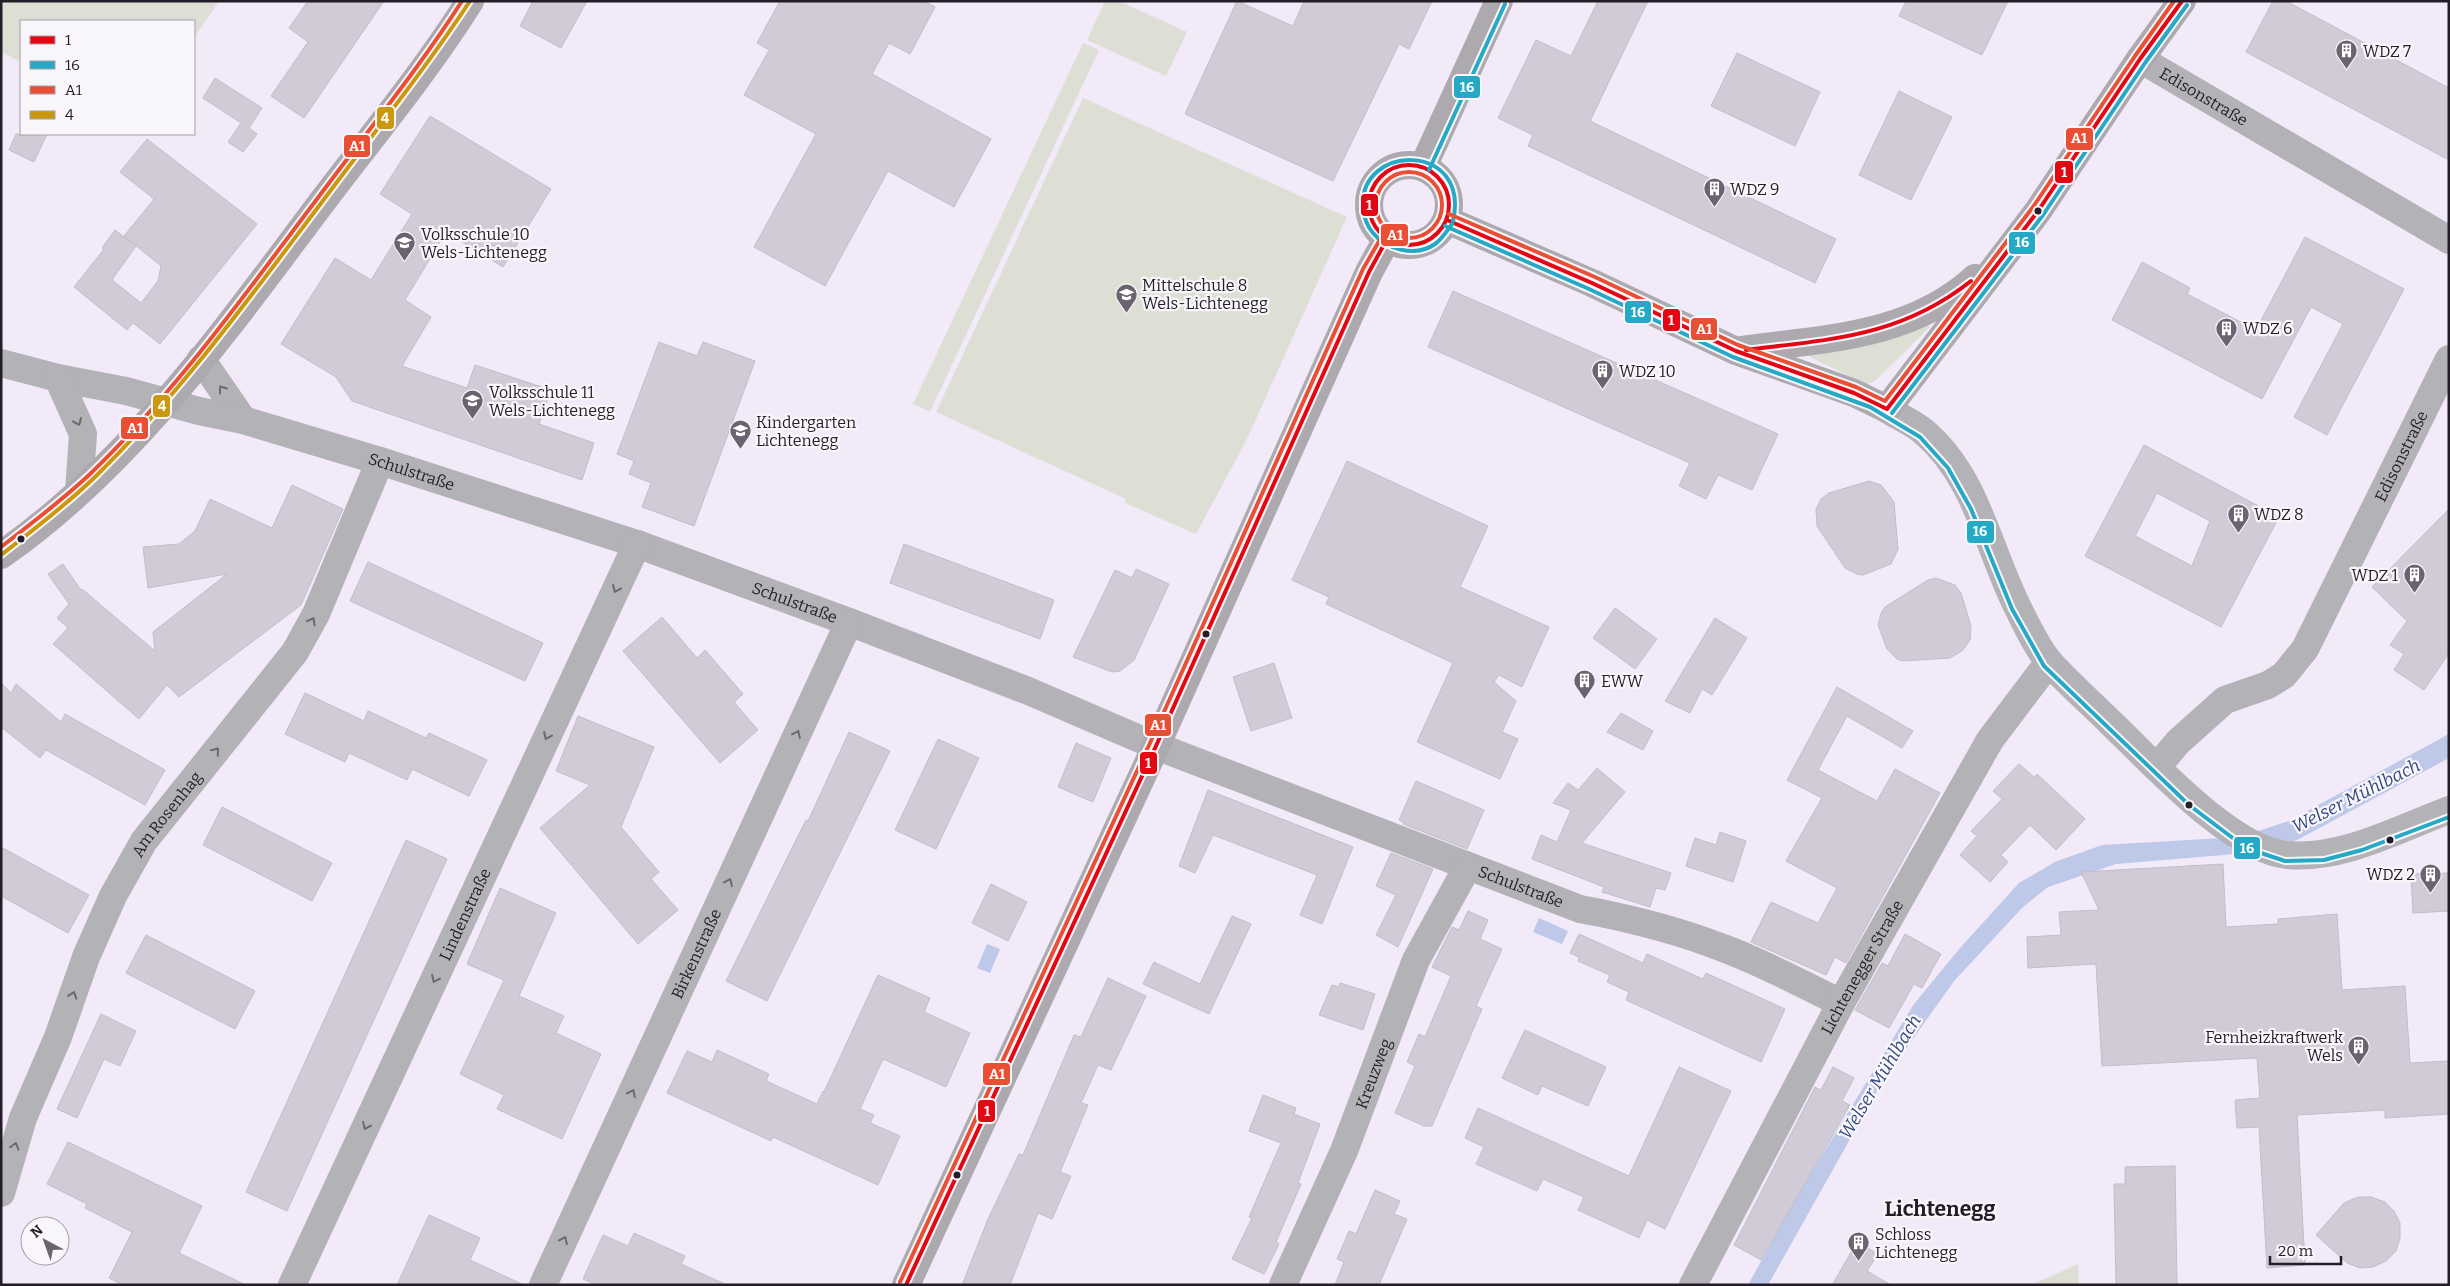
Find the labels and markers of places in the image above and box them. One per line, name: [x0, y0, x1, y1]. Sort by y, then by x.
building icon: WDZ 7: [2335, 39, 2359, 70]
place label: WDZ 7: [2363, 42, 2411, 61]
building icon: WDZ 9: [1702, 177, 1726, 208]
place label: WDZ 9: [1730, 180, 1779, 199]
unlabelled marker: [2033, 206, 2043, 216]
place label: Volksschule 10 Wels-Lichtenegg: [421, 225, 547, 262]
school or university icon: Volksschule 10 Wels-Lichtenegg: [393, 231, 417, 262]
place label: Mittelschule 8 Wels-Lichtenegg: [1142, 276, 1268, 313]
school or university icon: Mittelschule 8 Wels-Lichtenegg: [1114, 282, 1138, 313]
building icon: WDZ 6: [2215, 316, 2239, 347]
place label: WDZ 6: [2243, 319, 2292, 338]
building icon: WDZ 10: [1591, 359, 1615, 390]
place label: WDZ 10: [1619, 362, 1676, 381]
place label: Volksschule 11 Wels-Lichtenegg: [489, 383, 615, 420]
school or university icon: Volksschule 11 Wels-Lichtenegg: [461, 389, 485, 420]
place label: Kindergarten Lichtenegg: [756, 413, 856, 450]
school or university icon: Kindergarten Lichtenegg: [728, 419, 752, 450]
building icon: WDZ 8: [2226, 502, 2250, 533]
place label: WDZ 8: [2254, 505, 2304, 524]
unlabelled marker: [16, 534, 26, 544]
building icon: WDZ 1: [2402, 563, 2426, 594]
place label: WDZ 1: [2351, 566, 2399, 585]
unlabelled marker: [1201, 629, 1211, 639]
building icon: EWW: [1573, 669, 1597, 700]
place label: EWW: [1601, 672, 1644, 691]
unlabelled marker: [2184, 800, 2194, 810]
unlabelled marker: [2385, 835, 2395, 845]
building icon: WDZ 2: [2419, 862, 2443, 893]
place label: WDZ 2: [2366, 865, 2415, 884]
place label: Fernheizkraftwerk Wels: [2205, 1028, 2343, 1065]
building icon: Fernheizkraftwerk Wels: [2347, 1034, 2371, 1065]
unlabelled marker: [952, 1170, 962, 1180]
place label: Schloss Lichtenegg: [1875, 1225, 1957, 1262]
building icon: Schloss Lichtenegg: [1847, 1231, 1871, 1262]

